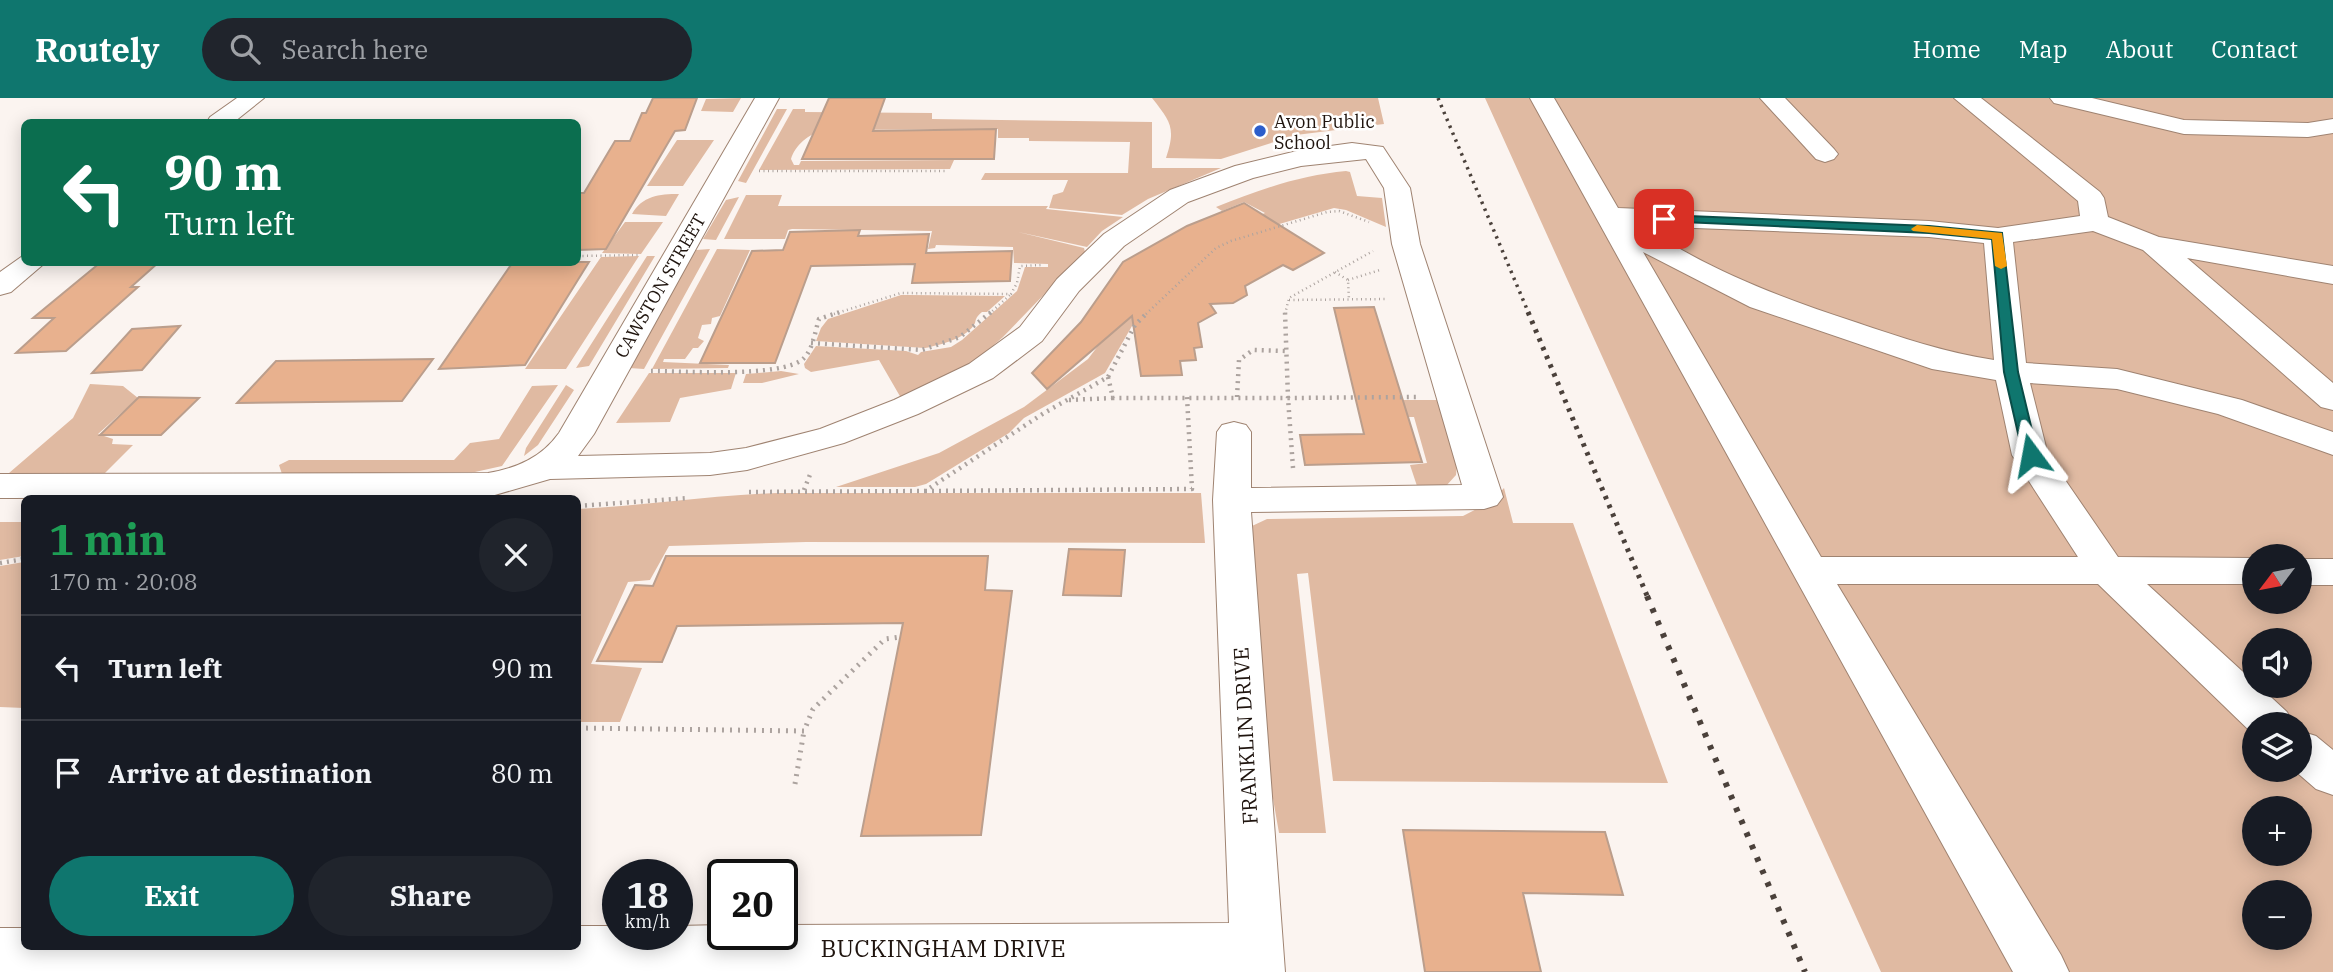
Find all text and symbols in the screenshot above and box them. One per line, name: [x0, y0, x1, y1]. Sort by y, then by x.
search box: [202, 18, 692, 81]
text: Routely: [35, 28, 160, 71]
icon: search: [226, 30, 264, 68]
text: Search here: [282, 32, 428, 66]
text: Home: [1913, 33, 1981, 65]
text: Map: [2019, 33, 2067, 65]
text: About: [2105, 33, 2173, 65]
text: Contact: [2211, 33, 2298, 65]
place label: Avon Public School: [1274, 110, 1375, 154]
marker: Avon Public School: [1252, 123, 1268, 139]
text: 90 m: [164, 140, 282, 203]
icon: left: [49, 147, 140, 238]
pin: [1634, 189, 1694, 249]
icon: arrive: [1645, 200, 1683, 238]
text: Turn left: [164, 202, 295, 244]
street label: CAWSTON STREET: [609, 210, 711, 362]
position arrow: [1994, 418, 2068, 492]
text: 1 min: [49, 512, 167, 567]
button: close: [479, 518, 553, 592]
north arrow: [2242, 544, 2312, 614]
map controls: [2242, 544, 2312, 950]
text: 170 m · 20:08: [49, 566, 198, 596]
button: sound: [2242, 628, 2312, 698]
street label: FRANKLIN DRIVE: [1226, 647, 1264, 825]
icon: left: [49, 649, 87, 687]
text: Turn left: [108, 651, 222, 685]
text: 90 m: [491, 651, 553, 685]
button: layers: [2242, 712, 2312, 782]
icon: arrive: [49, 754, 87, 792]
text: Arrive at destination: [108, 756, 372, 790]
text: 80 m: [491, 756, 553, 790]
button: +: [2242, 796, 2312, 866]
button: Exit: [49, 856, 294, 936]
button: Share: [308, 856, 553, 936]
speed limit sign: 20: [707, 859, 798, 950]
text: 18: [626, 872, 669, 918]
button: −: [2242, 880, 2312, 950]
text: km/h: [625, 910, 670, 933]
street label: BUCKINGHAM DRIVE: [820, 932, 1066, 964]

